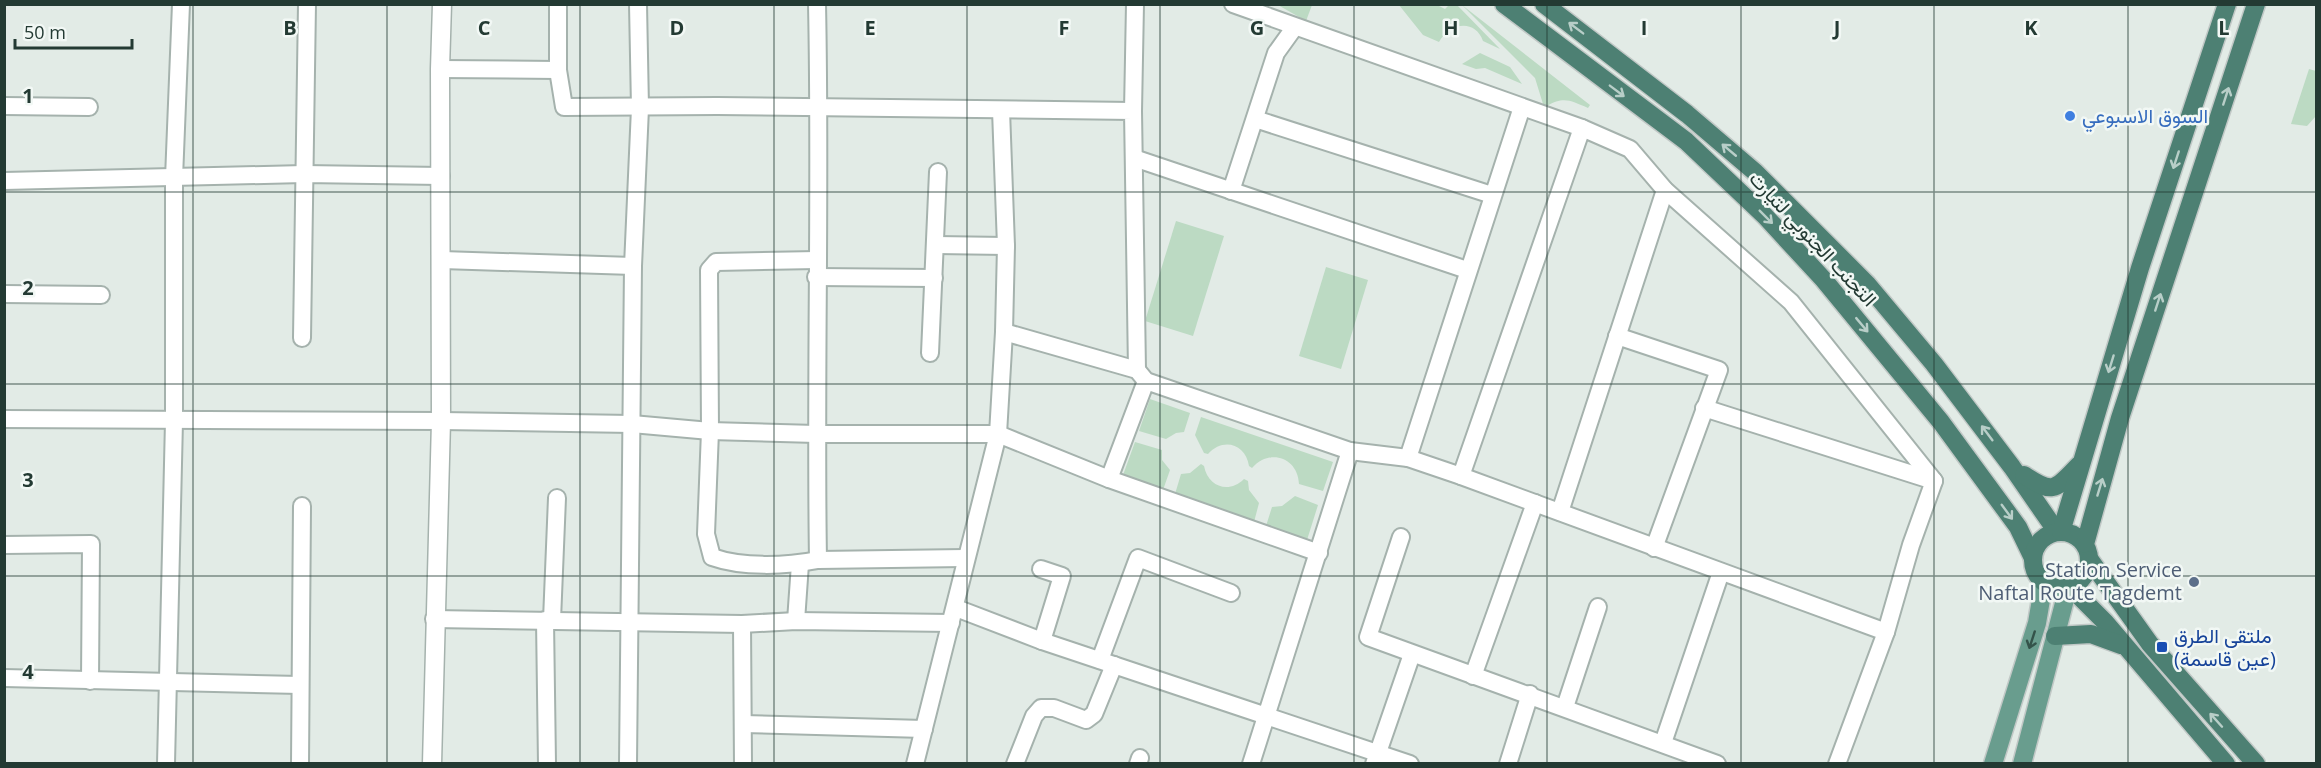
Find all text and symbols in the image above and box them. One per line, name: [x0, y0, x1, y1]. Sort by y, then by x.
scale bar: [15, 12, 132, 50]
text: B: [283, 14, 297, 41]
text: C: [478, 14, 491, 41]
text: D: [670, 14, 684, 41]
text: E: [864, 14, 876, 41]
text: F: [1059, 14, 1069, 41]
text: G: [1250, 14, 1264, 41]
text: H: [1443, 14, 1459, 41]
text: I: [1641, 14, 1647, 41]
text: J: [1832, 14, 1840, 41]
text: K: [2024, 14, 2038, 41]
text: L: [2218, 14, 2230, 41]
text: 50 m: [24, 20, 66, 44]
one-way arrow: [1569, 22, 1585, 35]
text: 1: [22, 82, 34, 109]
one-way arrow: [1609, 84, 1625, 97]
one-way arrow: [2221, 87, 2232, 106]
place label: السوق الاسبوعي: [2082, 102, 2208, 133]
marker: السوق الاسبوعي: [2063, 109, 2077, 123]
one-way arrow: [1721, 143, 1737, 156]
one-way arrow: [2169, 150, 2180, 169]
street label: التجنب الجنوبي لتيارت: [1741, 165, 1883, 315]
one-way arrow: [1758, 209, 1773, 224]
text: 2: [22, 274, 34, 301]
one-way arrow: [2154, 293, 2165, 311]
one-way arrow: [1855, 317, 1869, 332]
one-way arrow: [2105, 354, 2116, 373]
one-way arrow: [1981, 425, 1994, 441]
text: 3: [22, 466, 34, 493]
one-way arrow: [2095, 478, 2106, 497]
one-way arrow: [2001, 503, 2013, 519]
place label: Station Service Naftal Route Tagdemt: [1978, 556, 2182, 606]
marker: Station Service Naftal Route Tagdemt: [2187, 575, 2201, 589]
place label: ملتقى الطرق (عين قاسمة): [2174, 622, 2276, 672]
one-way arrow: [2026, 630, 2037, 649]
marker: ملتقى الطرق (عين قاسمة): [2155, 640, 2169, 654]
text: 4: [22, 658, 34, 685]
one-way arrow: [2209, 713, 2223, 728]

